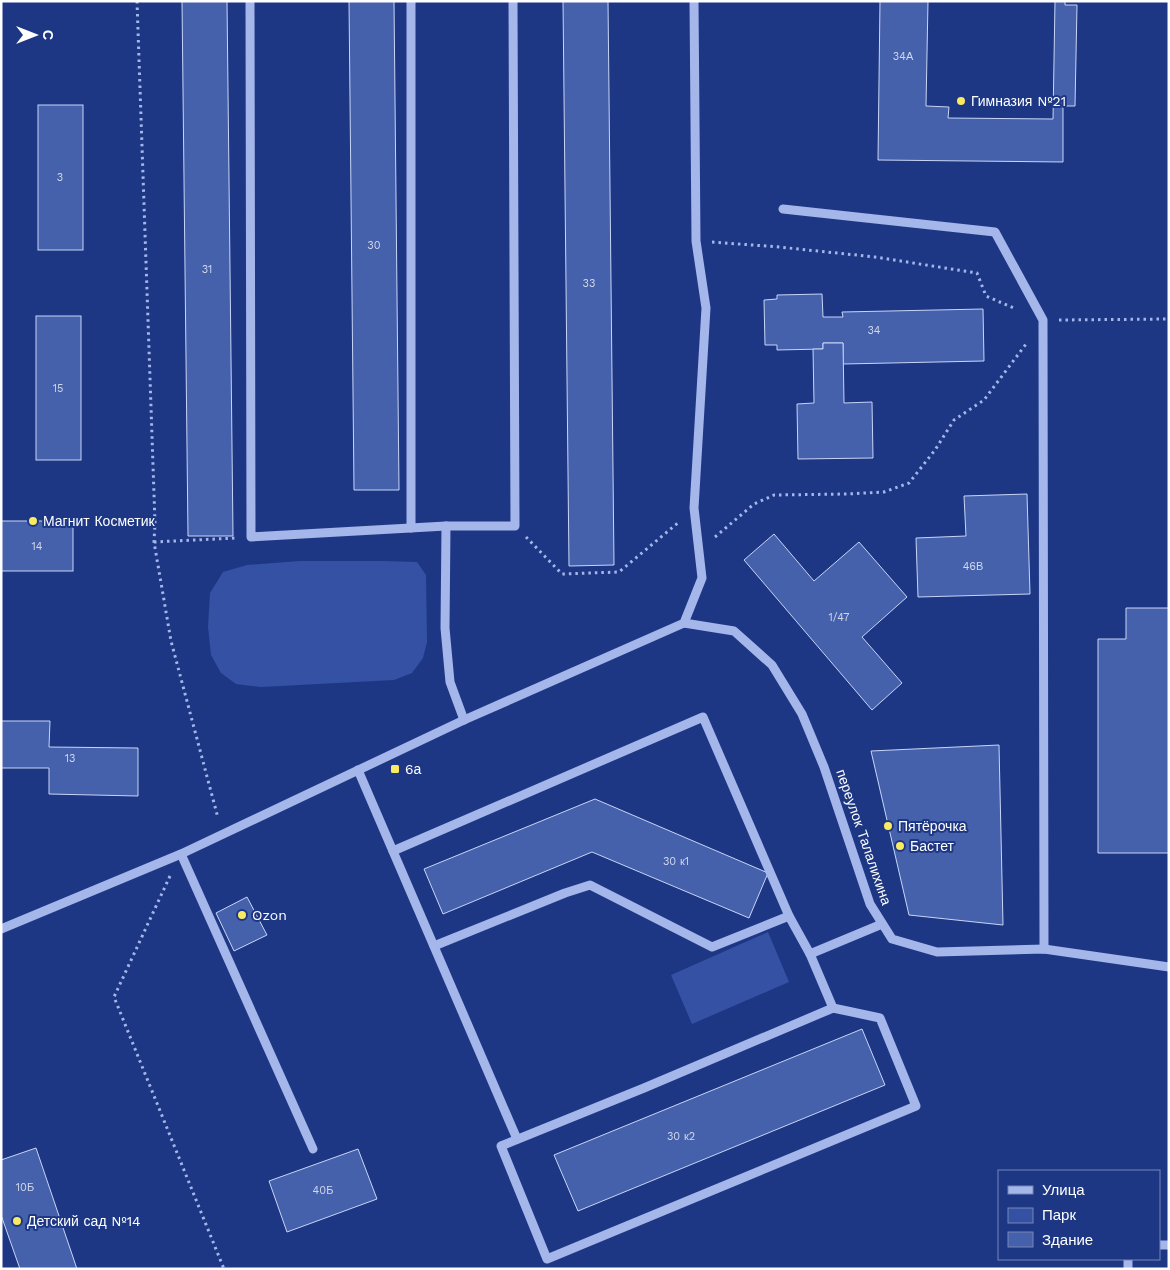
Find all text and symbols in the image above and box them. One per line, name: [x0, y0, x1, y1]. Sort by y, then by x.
north arrow: [10, 10, 60, 60]
text: С: [40, 30, 56, 40]
house number: 34А: [893, 50, 914, 63]
place label: Гимназия №21: [971, 93, 1066, 109]
marker: Гимназия №21: [955, 95, 967, 107]
house number: 3: [57, 171, 63, 184]
house number: 30: [367, 239, 381, 252]
house number: 31: [202, 263, 212, 276]
house number: 33: [583, 277, 595, 290]
house number: 34: [867, 324, 881, 337]
house number: 15: [53, 382, 63, 395]
place label: Магнит Косметик: [43, 513, 156, 529]
marker: Магнит Косметик: [27, 515, 39, 527]
house number: 14: [31, 540, 43, 553]
house number: 46В: [963, 560, 983, 573]
house number: 1/47: [829, 611, 850, 624]
house number: 13: [65, 752, 75, 765]
place label: 6а: [405, 761, 422, 777]
marker: 6а: [389, 763, 401, 775]
street label: переулок Талалихина: [833, 767, 895, 907]
place label: Пятёрочка: [898, 818, 967, 834]
marker: Пятёрочка: [882, 820, 894, 832]
place label: Бастет: [910, 838, 955, 854]
marker: Бастет: [894, 840, 906, 852]
house number: 30 к1: [663, 855, 689, 868]
place label: Ozon: [252, 907, 287, 923]
marker: Ozon: [236, 909, 248, 921]
house number: 30 к2: [667, 1130, 695, 1143]
legend: [998, 1170, 1160, 1260]
house number: 10Б: [16, 1181, 34, 1194]
text: Улица: [1042, 1181, 1085, 1199]
house number: 40Б: [313, 1184, 333, 1197]
text: Парк: [1042, 1206, 1076, 1224]
place label: Детский сад №14: [27, 1213, 141, 1229]
marker: Детский сад №14: [11, 1215, 23, 1227]
text: Здание: [1042, 1231, 1093, 1249]

